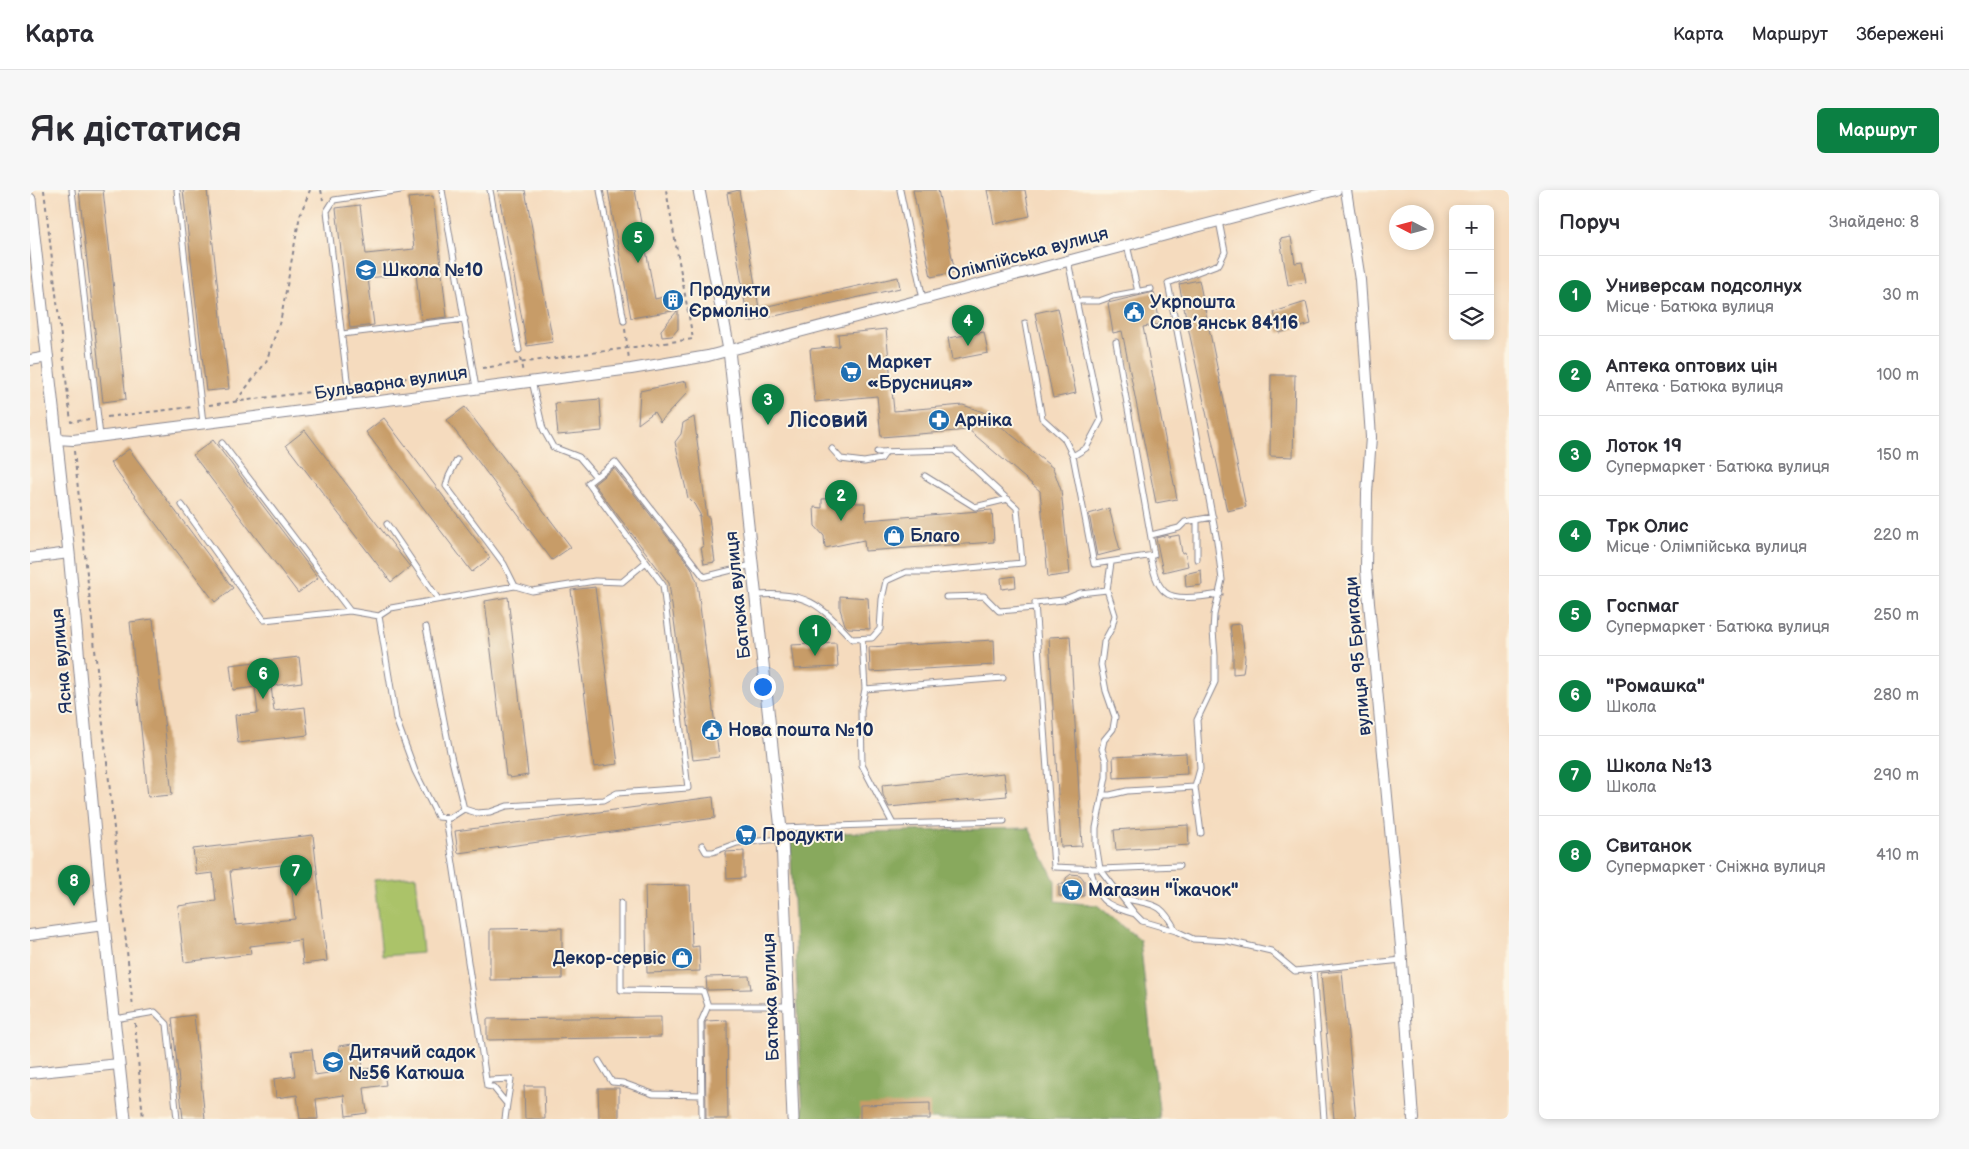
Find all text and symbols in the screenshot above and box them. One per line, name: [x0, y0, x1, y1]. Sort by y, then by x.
text: Карта: [25, 20, 94, 49]
text: Карта: [1673, 24, 1724, 45]
text: Маршрут: [1752, 24, 1828, 45]
text: Збережені: [1856, 24, 1944, 45]
button: Маршрут: [1817, 108, 1939, 153]
text: Як дістатися: [30, 109, 242, 152]
north arrow: [1389, 205, 1434, 250]
map controls: [1449, 205, 1494, 340]
button: +: [1449, 205, 1494, 250]
text: Поруч: [1559, 210, 1620, 235]
text: Знайдено: 8: [1829, 213, 1919, 232]
pin: 5: [622, 222, 654, 263]
street label: Олімпійська вулиця: [945, 222, 1111, 286]
button: −: [1449, 250, 1494, 295]
school or university icon: Школа №10: [354, 258, 378, 282]
place label: Школа №10: [382, 260, 483, 281]
text: Универсам подсолнух: [1606, 275, 1802, 298]
place label: Продукти Єрмоліно: [689, 280, 771, 322]
text: 1: [1572, 286, 1578, 305]
text: 30 m: [1882, 286, 1919, 305]
building icon: Продукти Єрмоліно: [661, 288, 685, 312]
place label: Укрпошта Слов’янськ 84116: [1150, 292, 1299, 334]
button: layers: [1449, 295, 1494, 340]
text: Місце · Батюка вулиця: [1606, 298, 1774, 317]
public building icon: Укрпошта Слов’янськ 84116: [1122, 300, 1146, 324]
pin: 4: [952, 305, 984, 346]
place label: Маркет «Брусниця»: [867, 352, 973, 394]
text: Аптека оптових цін: [1606, 355, 1778, 378]
supermarket icon: Маркет «Брусниця»: [839, 360, 863, 384]
street label: Бульварна вулиця: [313, 362, 469, 404]
text: 2: [1570, 366, 1580, 385]
text: 100 m: [1876, 366, 1919, 385]
text: Аптека · Батюка вулиця: [1606, 378, 1783, 397]
pin: 3: [752, 384, 784, 425]
district label: Лісовий: [787, 407, 868, 434]
pharmacy icon: Арніка: [927, 408, 951, 432]
place label: Арніка: [954, 410, 1012, 431]
text: Лоток 19: [1606, 435, 1682, 458]
text: 3: [1570, 446, 1580, 465]
text: 150 m: [1877, 446, 1919, 465]
text: Супермаркет · Батюка вулиця: [1606, 458, 1830, 477]
pin: 2: [825, 480, 857, 521]
text: Трк Олис: [1606, 515, 1689, 538]
shop icon: Благо: [882, 524, 906, 548]
place label: Благо: [910, 526, 960, 547]
text: 4: [1570, 526, 1580, 545]
text: 220 m: [1873, 526, 1919, 545]
street label: Батюка вулиця: [721, 530, 755, 660]
text: Місце · Олімпійська вулиця: [1606, 538, 1807, 557]
street label: вулиця 95 Бригади: [1341, 575, 1375, 737]
text: Госпмаг: [1606, 595, 1679, 618]
text: 5: [1570, 606, 1580, 625]
text: 250 m: [1873, 606, 1919, 625]
street label: Ясна вулиця: [47, 607, 77, 715]
pin: 1: [799, 615, 831, 656]
text: Супермаркет · Батюка вулиця: [1606, 618, 1830, 637]
pin: 6: [247, 658, 279, 699]
your location: [750, 674, 776, 700]
text: "Ромашка": [1606, 675, 1705, 698]
text: 6: [1570, 686, 1580, 705]
text: 280 m: [1873, 686, 1919, 705]
text: Школа: [1606, 698, 1656, 717]
public building icon: Нова пошта №10: [700, 718, 724, 742]
place label: Нова пошта №10: [728, 720, 874, 741]
text: Школа №13: [1606, 755, 1712, 778]
text: 7: [1571, 766, 1579, 785]
text: 290 m: [1873, 766, 1919, 785]
text: Школа: [1606, 778, 1656, 797]
supermarket icon: Продукти: [734, 823, 758, 847]
place label: Продукти: [762, 825, 844, 846]
text: Свитанок: [1606, 835, 1692, 858]
text: 8: [1570, 846, 1580, 865]
text: 410 m: [1876, 846, 1919, 865]
pin: 7: [280, 855, 312, 896]
text: Супермаркет · Сніжна вулиця: [1606, 858, 1826, 877]
pin: 8: [58, 865, 90, 906]
supermarket icon: Магазин "Їжачок": [1060, 878, 1084, 902]
place label: Магазин "Їжачок": [1088, 878, 1239, 901]
street label: Батюка вулиця: [758, 933, 784, 1061]
shop icon: Декор-сервіс: [670, 946, 694, 970]
place label: Декор-сервіс: [553, 948, 666, 969]
place label: Дитячий садок №56 Катюша: [349, 1042, 476, 1084]
school or university icon: Дитячий садок №56 Катюша: [321, 1050, 345, 1074]

